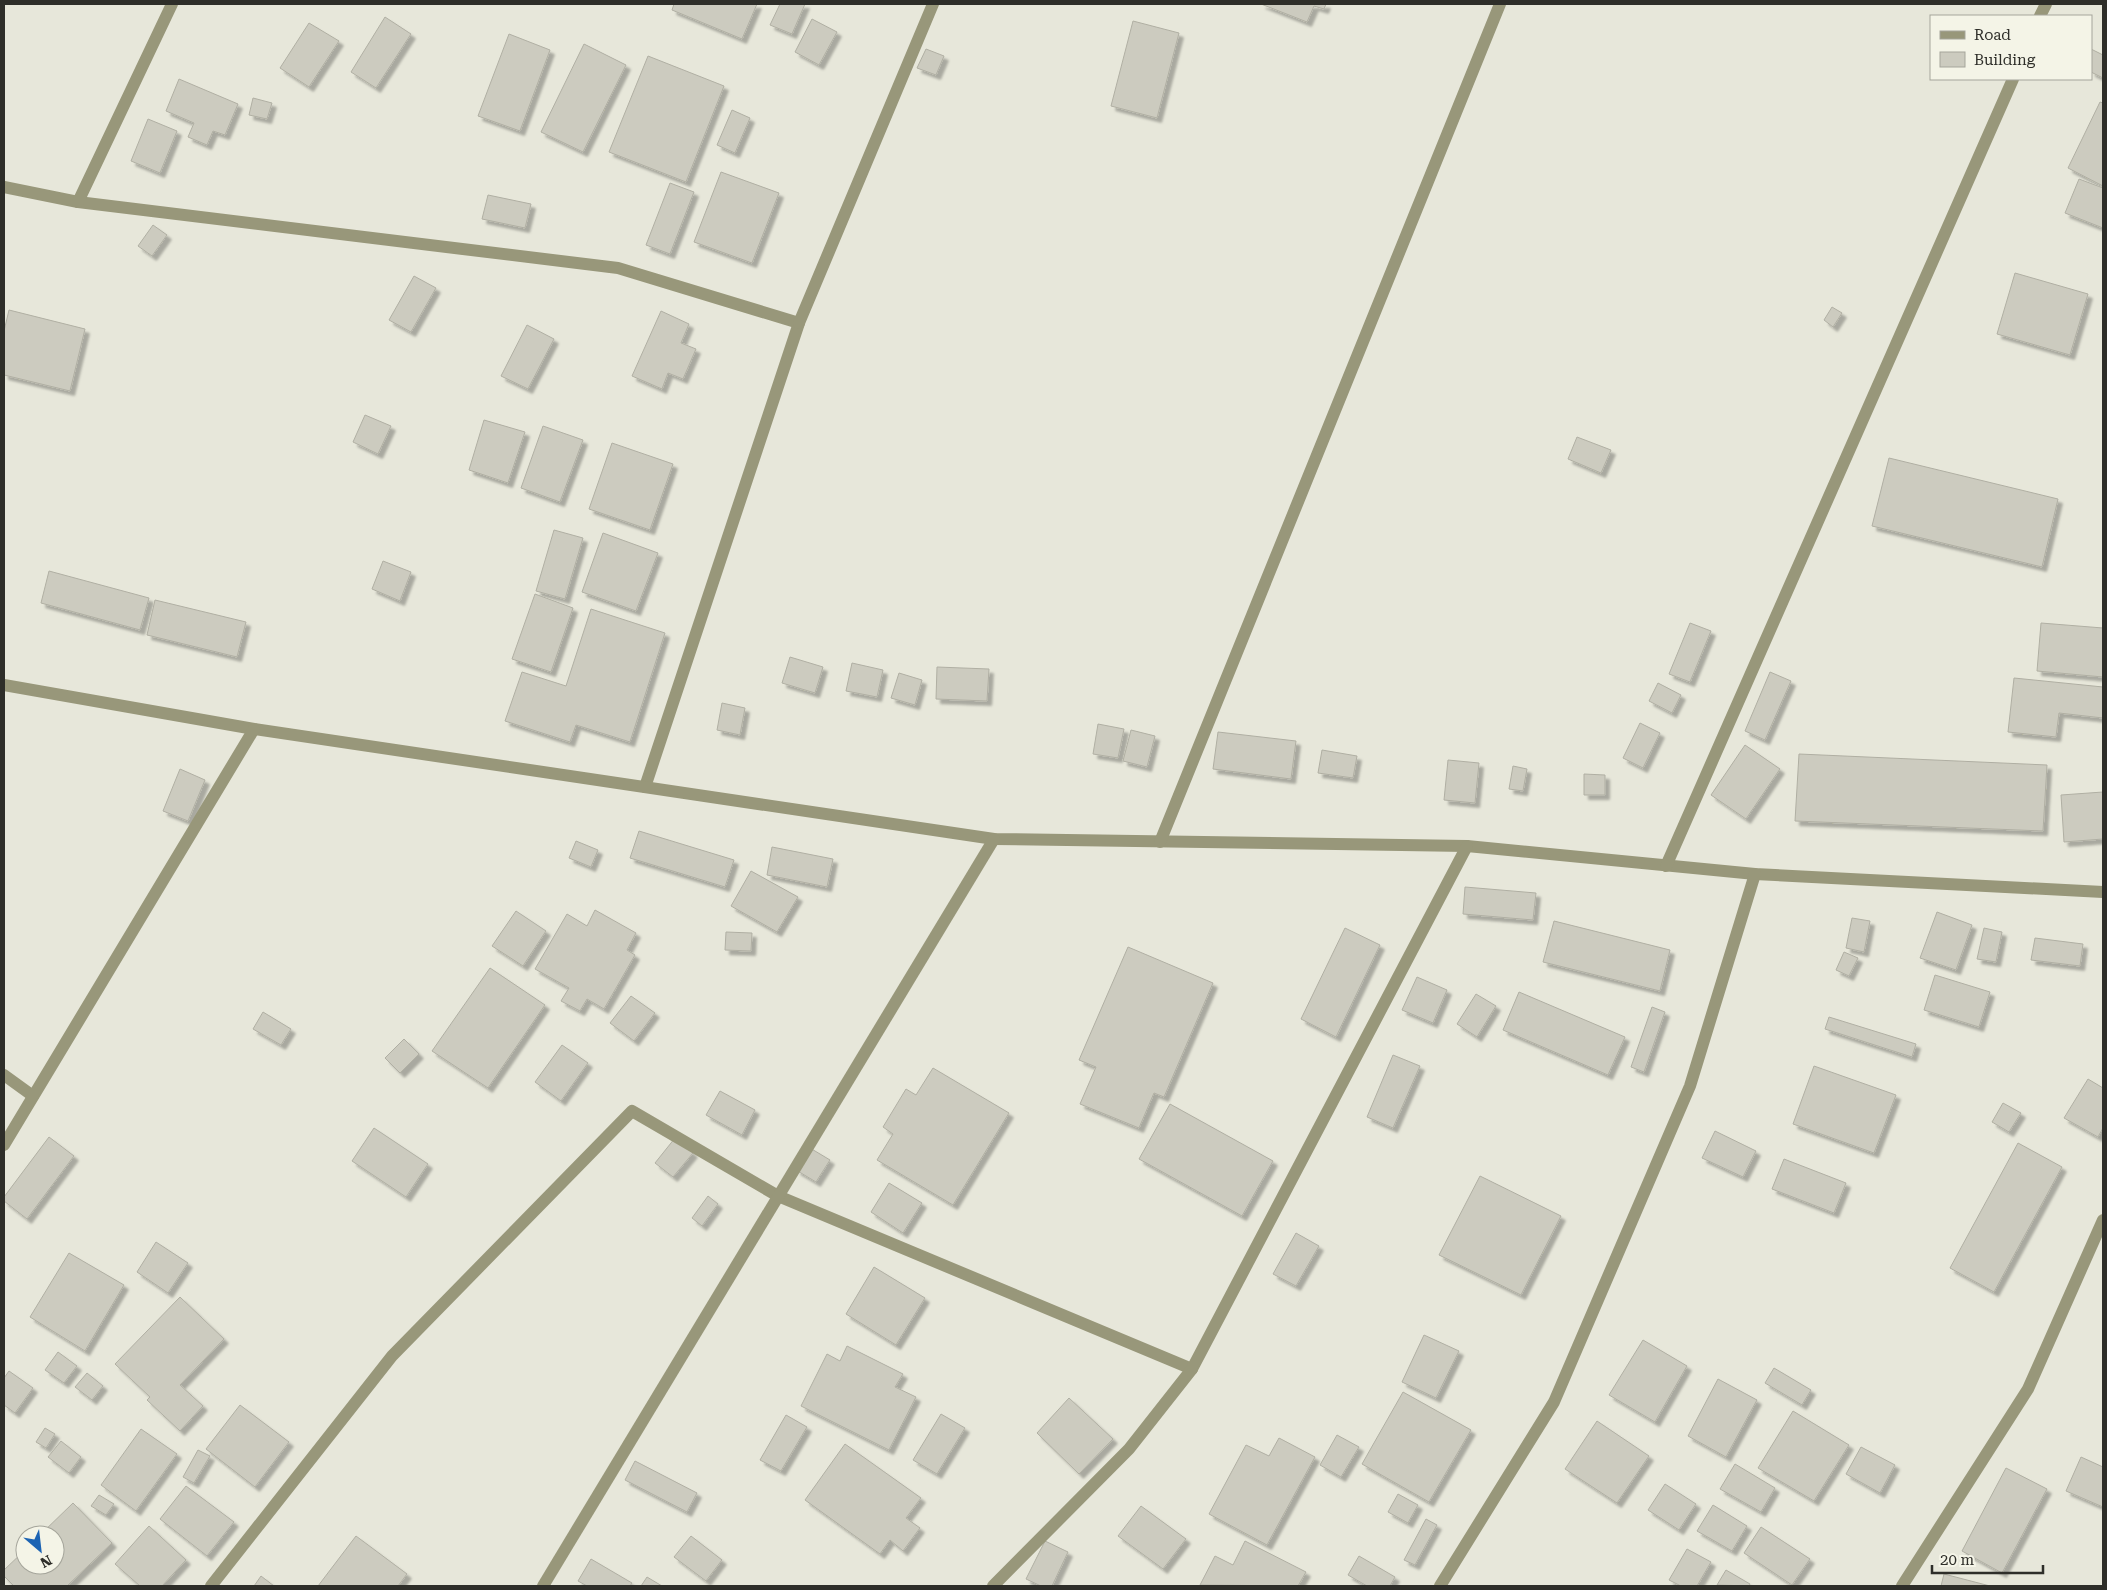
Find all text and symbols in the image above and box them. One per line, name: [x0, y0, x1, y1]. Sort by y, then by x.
legend: [1930, 15, 2092, 80]
text: Road: [1974, 26, 2011, 44]
text: Building: [1974, 51, 2036, 69]
north arrow: [15, 1525, 65, 1575]
scale bar: [1932, 1542, 2043, 1574]
text: 20 m: [1940, 1551, 1975, 1569]
text: N: [37, 1552, 55, 1571]

